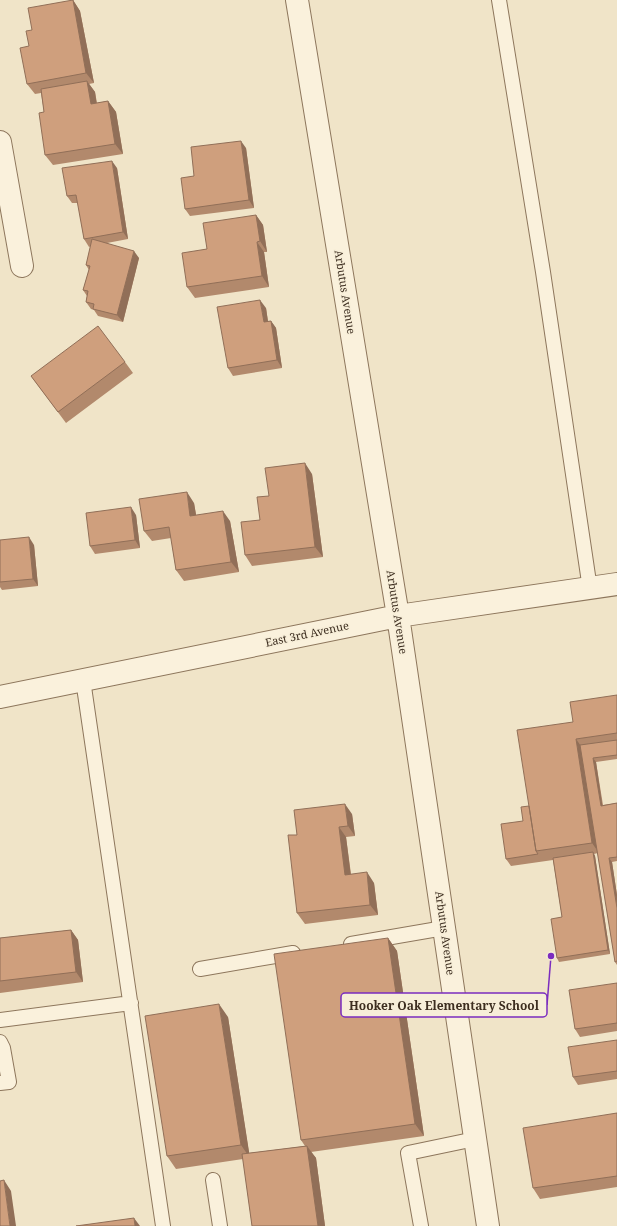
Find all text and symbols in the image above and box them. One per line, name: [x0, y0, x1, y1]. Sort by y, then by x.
street label: Arbutus Avenue: [331, 249, 360, 335]
street label: Arbutus Avenue: [383, 569, 412, 655]
street label: East 3rd Avenue: [264, 617, 350, 650]
street label: Arbutus Avenue: [432, 890, 459, 976]
callout: Hooker Oak Elementary School: [341, 993, 547, 1017]
text: Hooker Oak Elementary School: [349, 997, 540, 1014]

